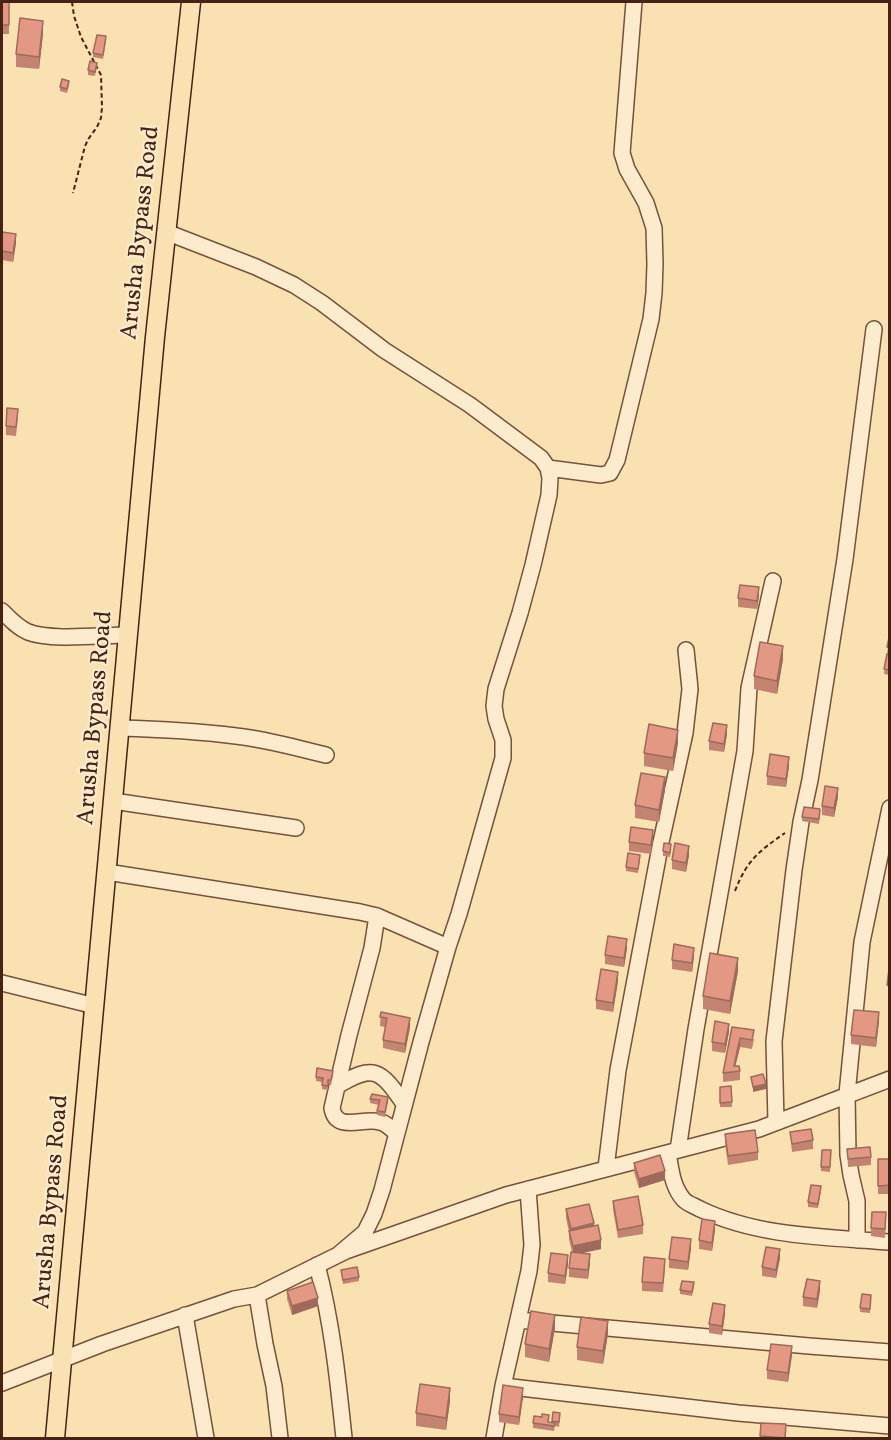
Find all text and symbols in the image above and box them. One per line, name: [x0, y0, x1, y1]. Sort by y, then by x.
street label: Arusha Bypass Road: [116, 125, 168, 341]
street label: Arusha Bypass Road: [73, 610, 121, 826]
street label: Arusha Bypass Road: [29, 1094, 77, 1310]

